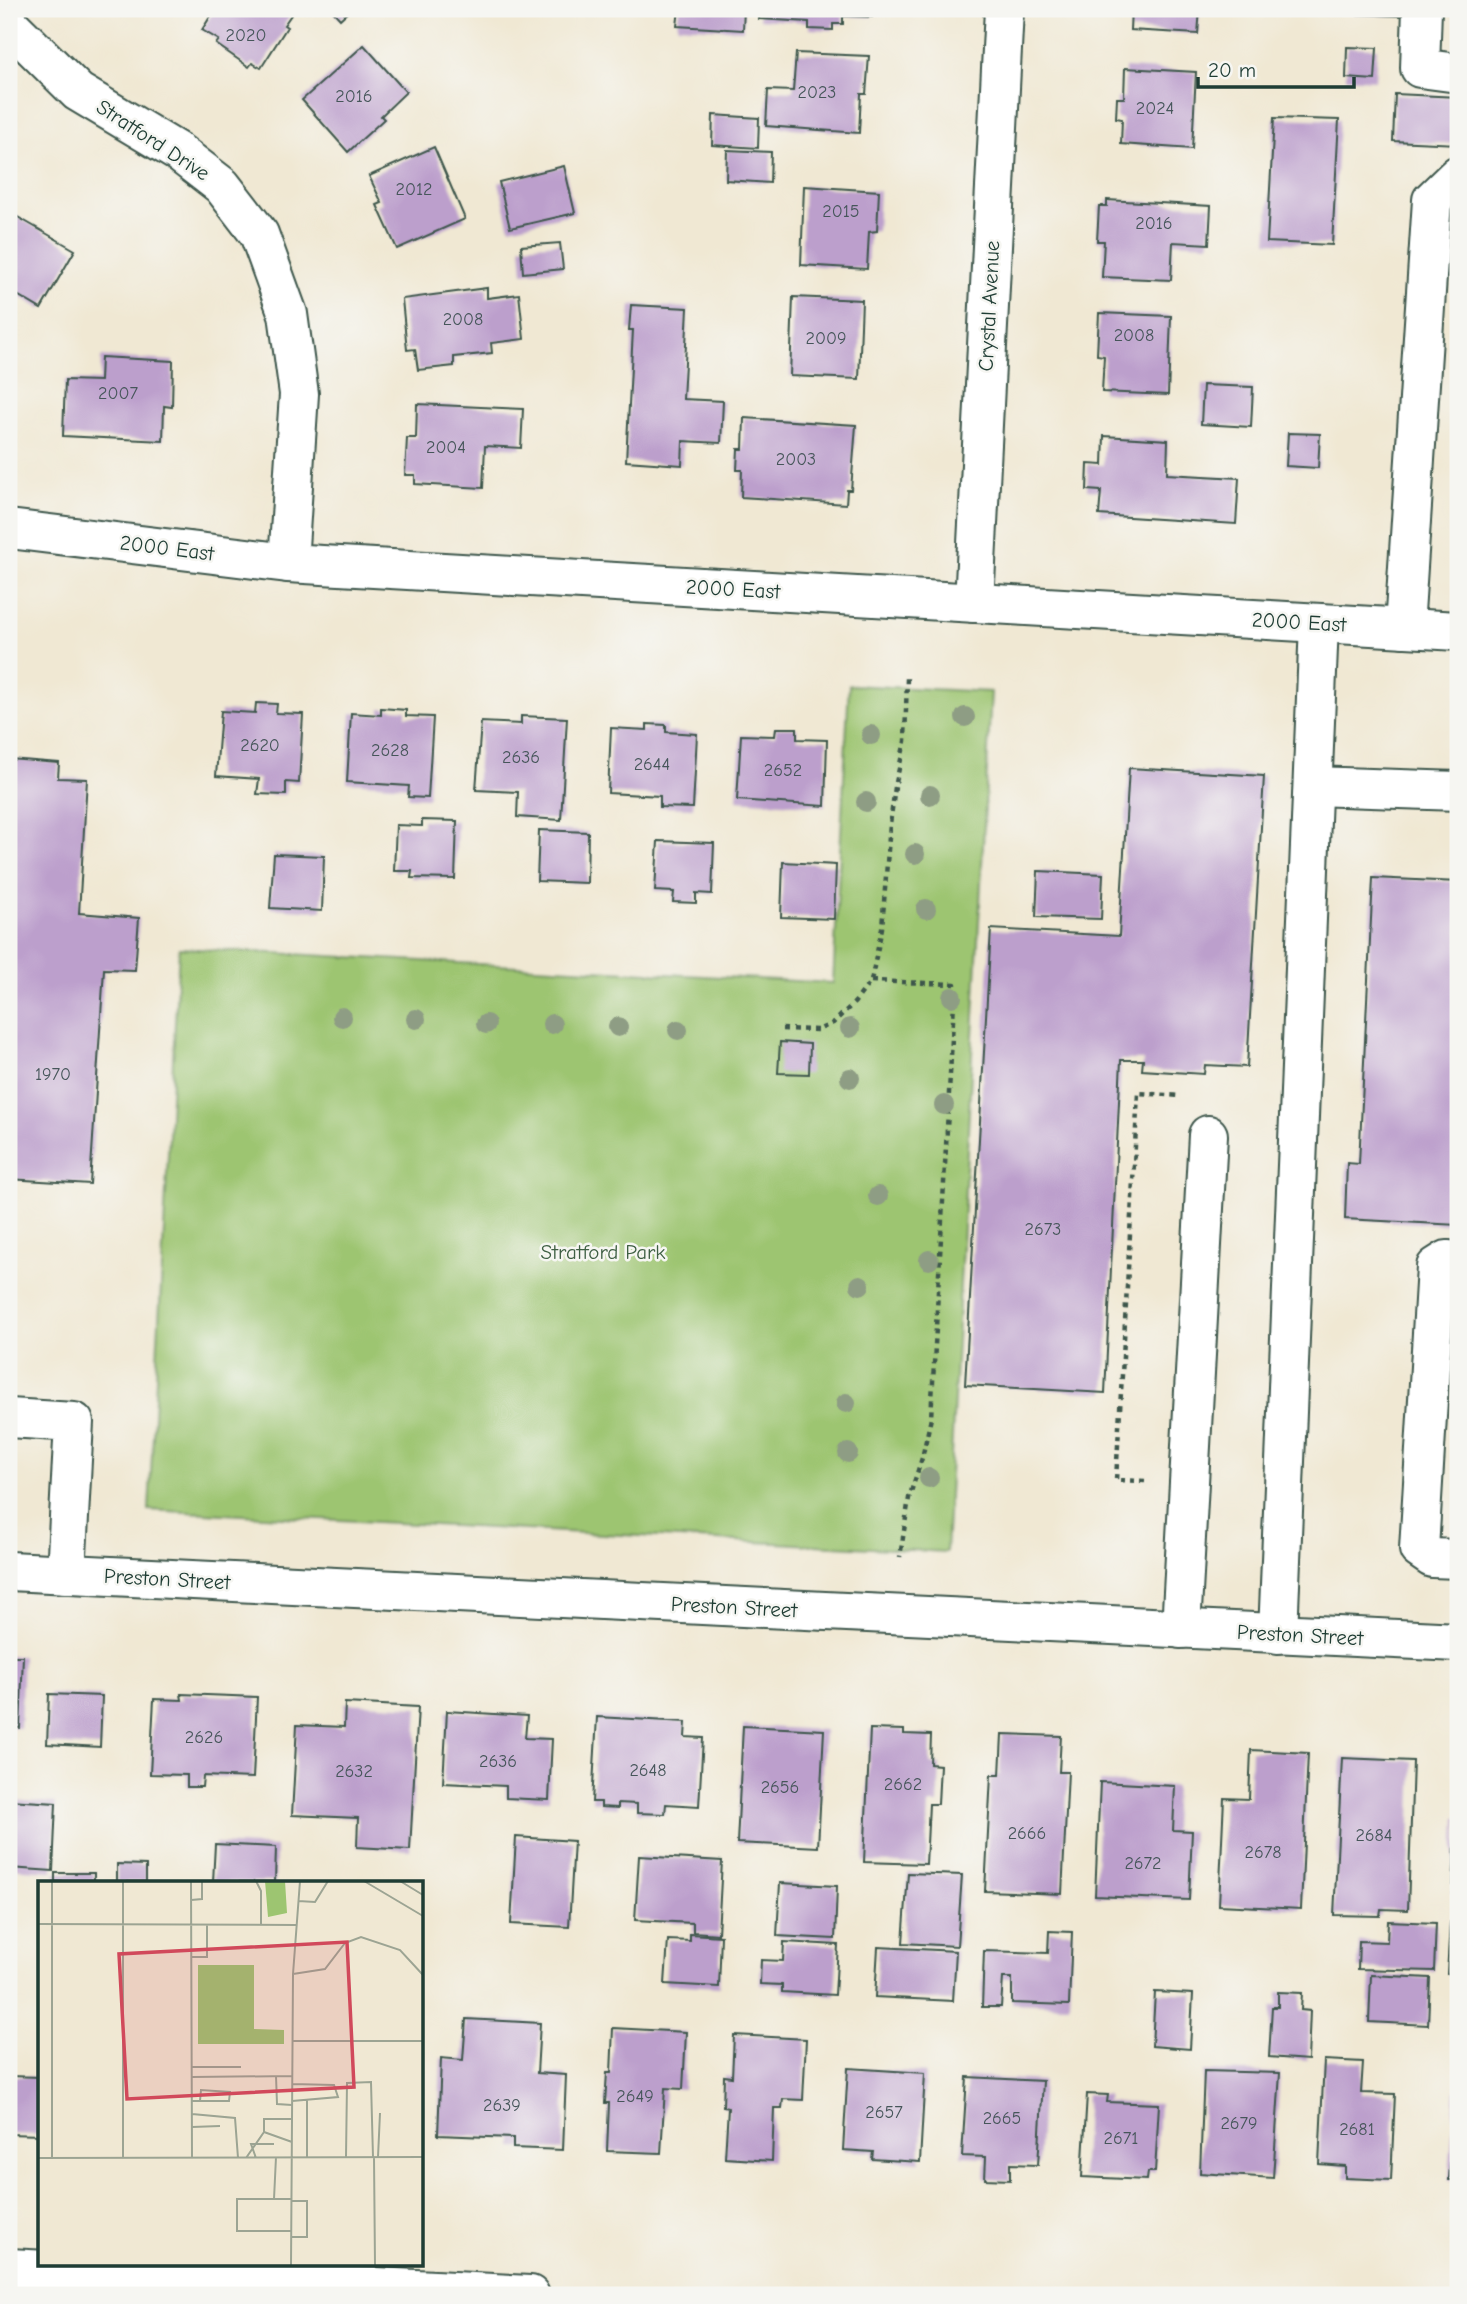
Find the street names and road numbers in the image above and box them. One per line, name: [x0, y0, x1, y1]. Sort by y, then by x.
street label: Stratford Drive: [92, 95, 214, 185]
street label: Crystal Avenue: [974, 240, 1004, 372]
street label: 2000 East: [119, 530, 216, 566]
street label: 2000 East: [685, 575, 782, 604]
street label: 2000 East: [1251, 608, 1348, 637]
street label: Preston Street: [103, 1564, 232, 1594]
street label: Preston Street: [670, 1592, 799, 1622]
street label: Preston Street: [1236, 1620, 1365, 1650]

